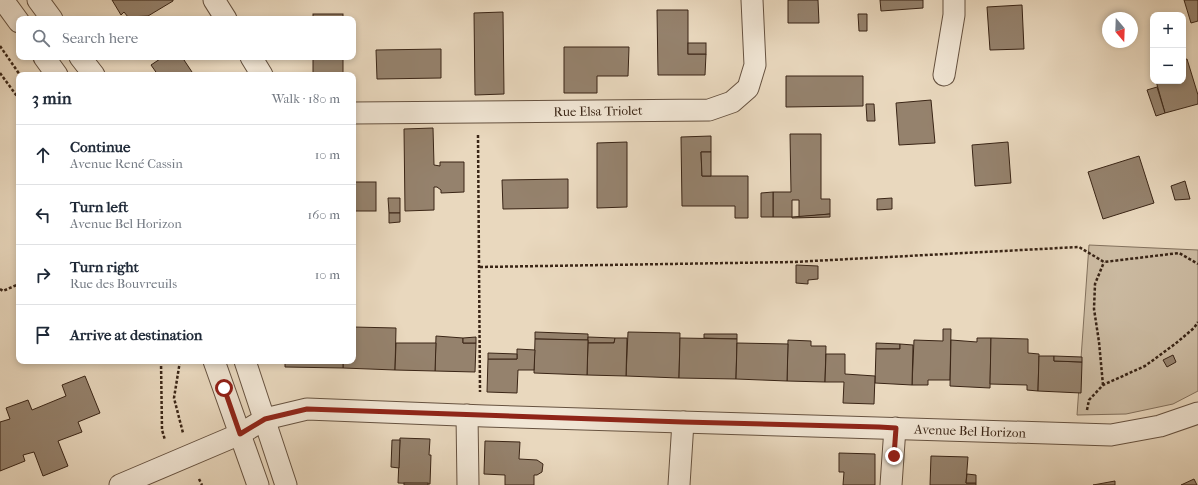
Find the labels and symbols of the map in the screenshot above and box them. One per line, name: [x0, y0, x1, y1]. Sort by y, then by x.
north arrow: [1102, 12, 1138, 48]
street label: Rue Elsa Triolet: [553, 103, 643, 119]
route start: [215, 379, 233, 397]
street label: Avenue Bel Horizon: [913, 422, 1027, 440]
route end: [885, 447, 903, 465]

